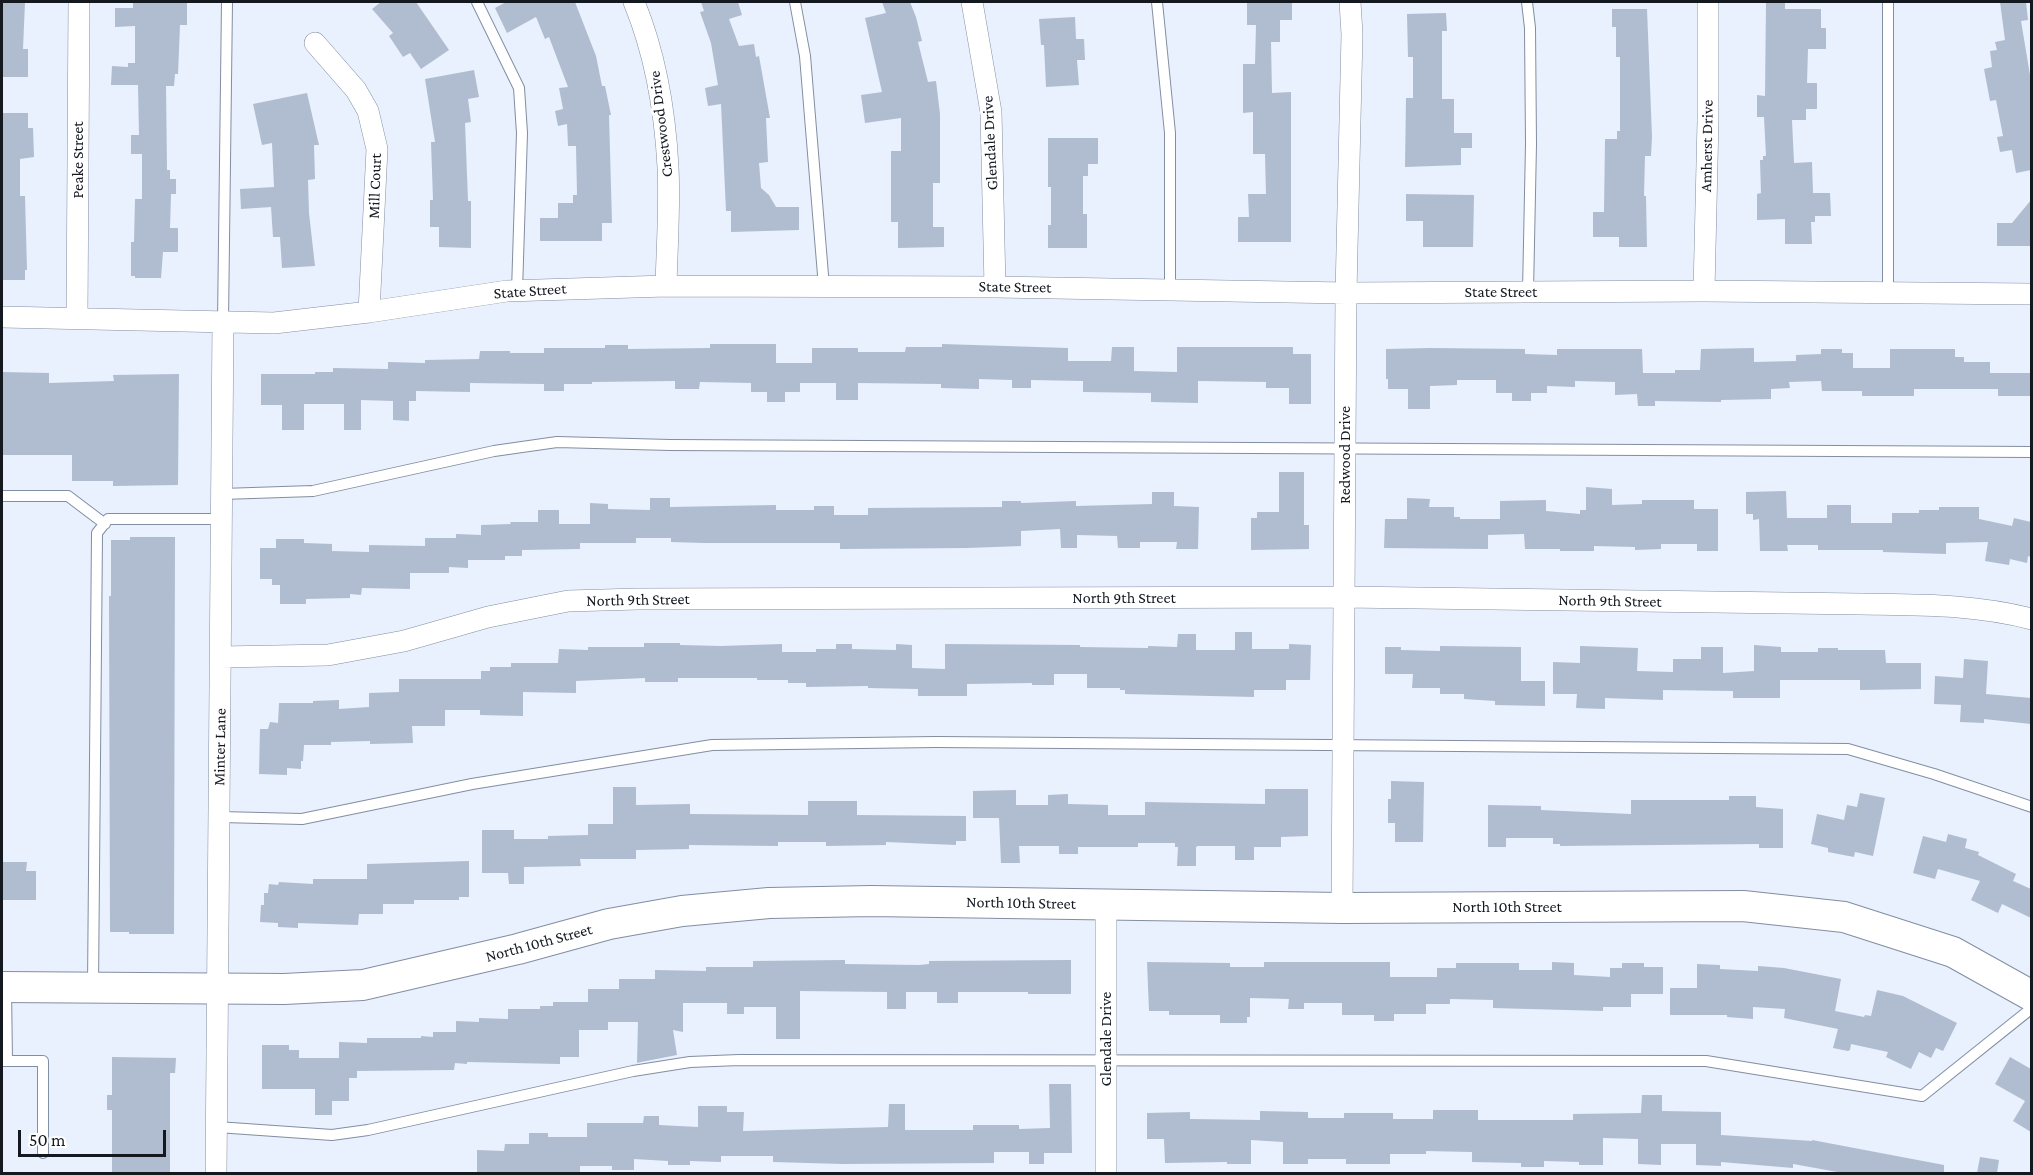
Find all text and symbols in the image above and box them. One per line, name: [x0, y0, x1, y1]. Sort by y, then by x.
street label: Crestwood Drive: [645, 70, 677, 178]
street label: Glendale Drive: [978, 95, 1002, 191]
street label: Amherst Drive: [1697, 100, 1717, 192]
street label: Peake Street: [68, 121, 88, 199]
street label: Mill Court: [364, 153, 386, 219]
street label: State Street: [978, 277, 1052, 297]
street label: State Street: [493, 279, 567, 303]
street label: State Street: [1465, 282, 1537, 302]
street label: Redwood Drive: [1335, 406, 1355, 504]
street label: North 9th Street: [1072, 588, 1176, 608]
street label: North 9th Street: [586, 589, 690, 611]
street label: North 9th Street: [1558, 590, 1662, 612]
street label: Minter Lane: [210, 708, 230, 786]
street label: North 10th Street: [966, 892, 1076, 914]
street label: North 10th Street: [1452, 897, 1562, 917]
street label: North 10th Street: [484, 920, 594, 966]
street label: Glendale Drive: [1096, 992, 1116, 1086]
scale bar: [21, 1118, 170, 1156]
text: 50 m: [29, 1130, 66, 1150]

